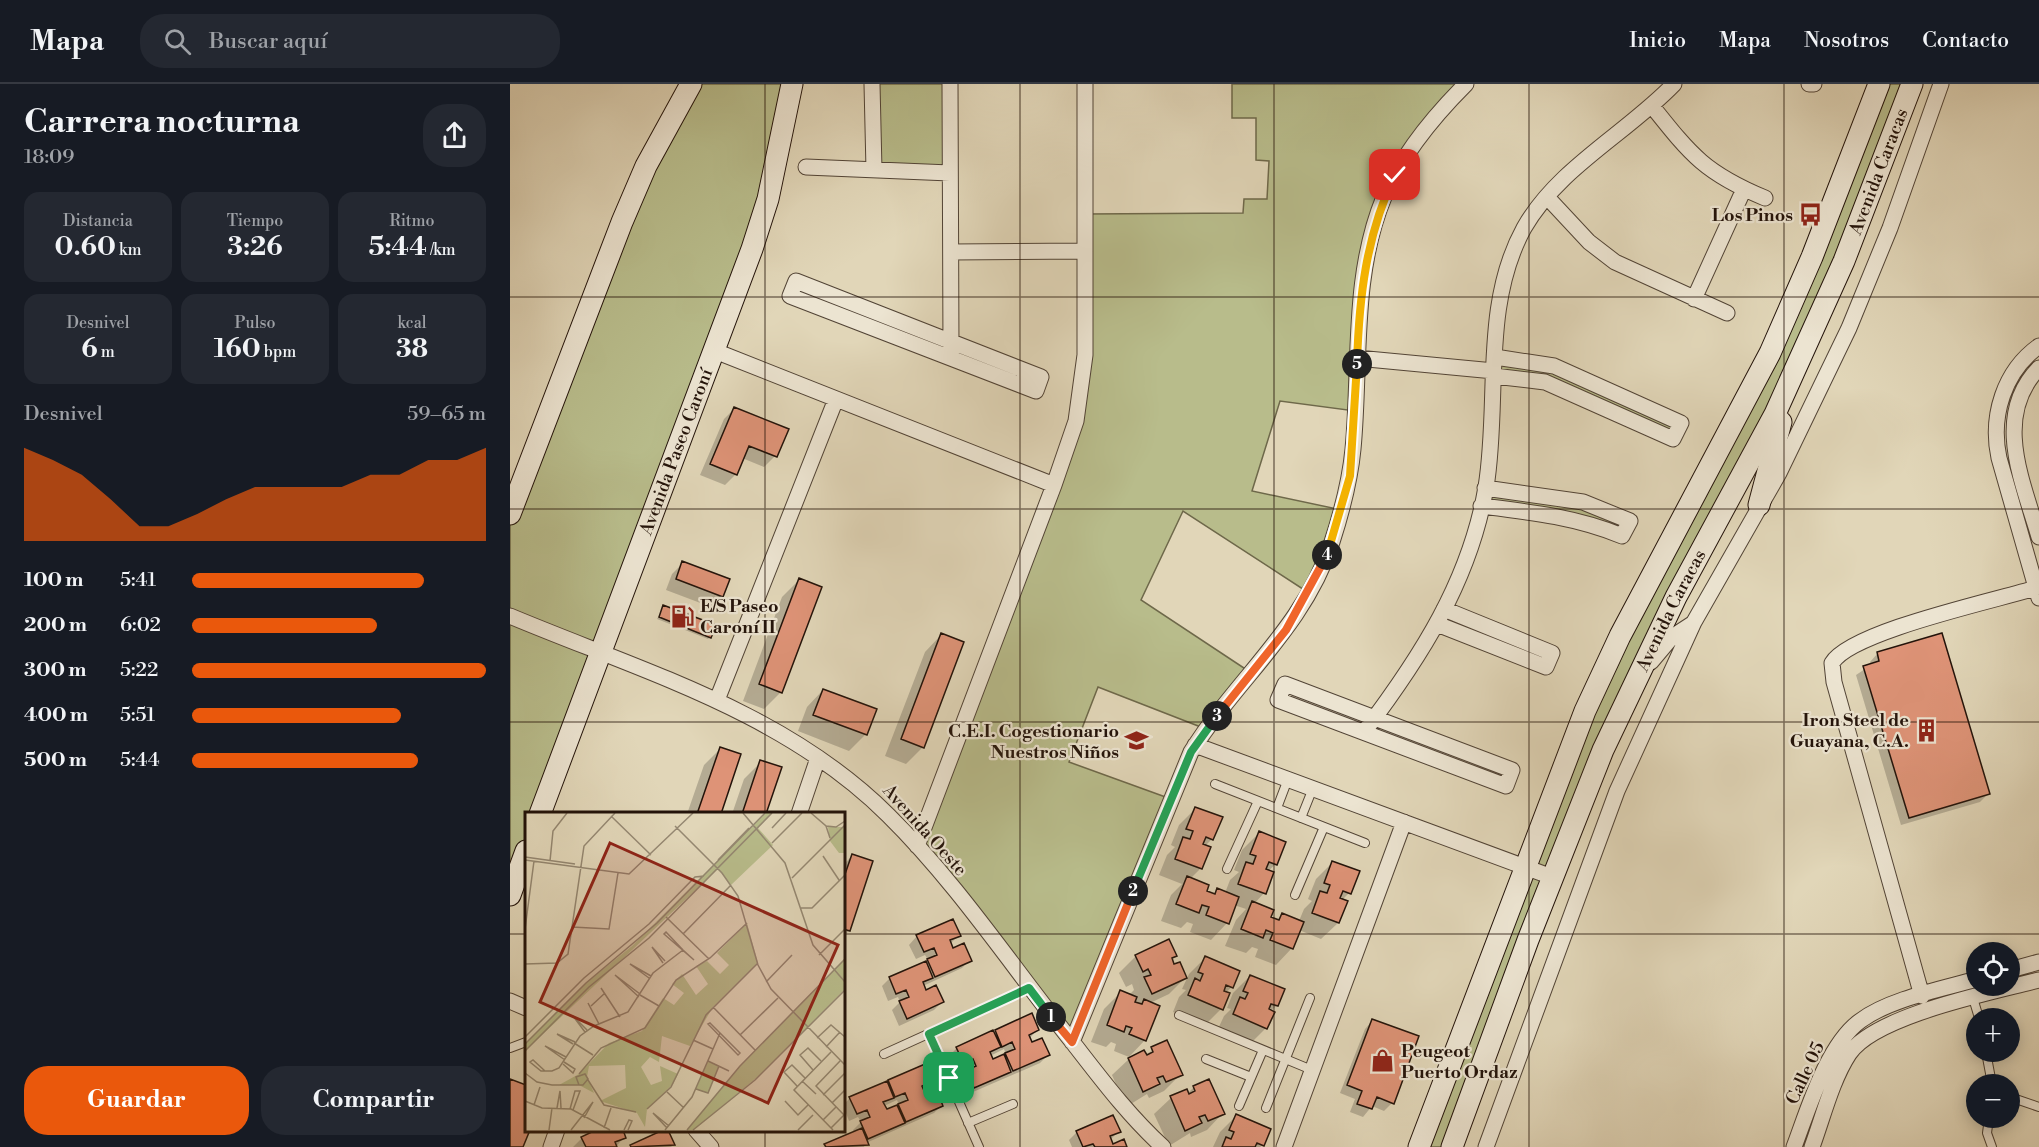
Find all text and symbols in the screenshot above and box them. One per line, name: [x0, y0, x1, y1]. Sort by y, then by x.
search box: [140, 14, 560, 68]
text: Mapa: [30, 24, 104, 59]
icon: search: [161, 25, 194, 58]
text: Buscar aquí: [209, 28, 328, 55]
text: Inicio: [1629, 28, 1686, 54]
text: Mapa: [1719, 28, 1771, 54]
text: Nosotros: [1804, 28, 1889, 54]
text: Contacto: [1922, 28, 2009, 54]
text: Carrera nocturna: [24, 102, 300, 143]
button: share: [423, 104, 486, 167]
street label: Avenida Caracas: [1844, 105, 1914, 239]
text: 18:09: [24, 145, 74, 170]
pin: [1369, 149, 1420, 200]
icon: check: [1378, 158, 1411, 191]
bus stop icon: Los Pinos: [1798, 202, 1824, 228]
place label: Los Pinos: [1712, 204, 1793, 227]
text: Distancia: [63, 211, 133, 231]
text: Tiempo: [227, 211, 283, 231]
text: Ritmo: [390, 211, 434, 231]
text: 0.60: [55, 231, 116, 263]
text: 3:26: [227, 231, 283, 263]
text: 5:44: [368, 231, 427, 263]
text: km: [116, 240, 141, 260]
text: /km: [427, 240, 456, 260]
text: Desnivel: [67, 313, 129, 333]
text: Pulso: [235, 313, 275, 333]
text: kcal: [397, 313, 427, 333]
text: 6: [81, 333, 98, 365]
text: 160: [214, 333, 261, 365]
text: 38: [396, 333, 428, 365]
text: m: [98, 342, 115, 362]
text: bpm: [261, 342, 296, 362]
pin: 5: [1342, 349, 1372, 379]
text: 5: [1352, 354, 1362, 374]
street label: Avenida Paseo Caroní: [634, 364, 719, 539]
text: Desnivel: [24, 402, 103, 427]
text: 59–65 m: [407, 402, 486, 427]
pin: 4: [1312, 540, 1342, 570]
text: 4: [1322, 545, 1332, 565]
street label: Avenida Caracas: [1631, 546, 1712, 676]
text: 100 m: [24, 568, 83, 593]
text: 5:41: [120, 568, 156, 593]
place label: E/S Paseo Caroní II: [700, 595, 779, 639]
fuel station icon: E/S Paseo Caroní II: [669, 603, 695, 629]
text: 200 m: [24, 613, 87, 638]
text: 6:02: [120, 613, 161, 638]
text: 300 m: [24, 658, 87, 683]
text: 5:22: [120, 658, 158, 683]
pin: 3: [1202, 701, 1232, 731]
text: 400 m: [24, 703, 88, 728]
text: 5:51: [120, 703, 155, 728]
text: 3: [1212, 706, 1222, 726]
place label: Iron Steel de Guayana, C.A.: [1790, 709, 1909, 753]
building icon: Iron Steel de Guayana, C.A.: [1914, 717, 1940, 743]
place label: C.E.I. Cogestionario Nuestros Niños: [948, 720, 1119, 764]
school or university icon: C.E.I. Cogestionario Nuestros Niños: [1124, 728, 1150, 754]
text: 500 m: [24, 748, 87, 773]
text: 5:44: [120, 748, 160, 773]
street label: Avenida Oeste: [877, 779, 972, 881]
inset map: [525, 812, 844, 1132]
pin: 2: [1118, 876, 1148, 906]
text: 2: [1128, 881, 1138, 901]
map controls: [1966, 942, 2020, 1128]
button: locate: [1966, 942, 2020, 996]
pin: 1: [1036, 1002, 1066, 1032]
text: 1: [1047, 1007, 1055, 1027]
button: +: [1966, 1008, 2020, 1062]
street label: Calle 05: [1781, 1038, 1830, 1108]
place label: Peugeot Puerto Ordaz: [1401, 1040, 1518, 1084]
shop icon: Peugeot Puerto Ordaz: [1370, 1048, 1396, 1074]
pin: [923, 1052, 974, 1103]
icon: arrive: [932, 1061, 965, 1094]
button: Guardar: [24, 1066, 249, 1135]
button: Compartir: [261, 1066, 486, 1135]
button: −: [1966, 1074, 2020, 1128]

